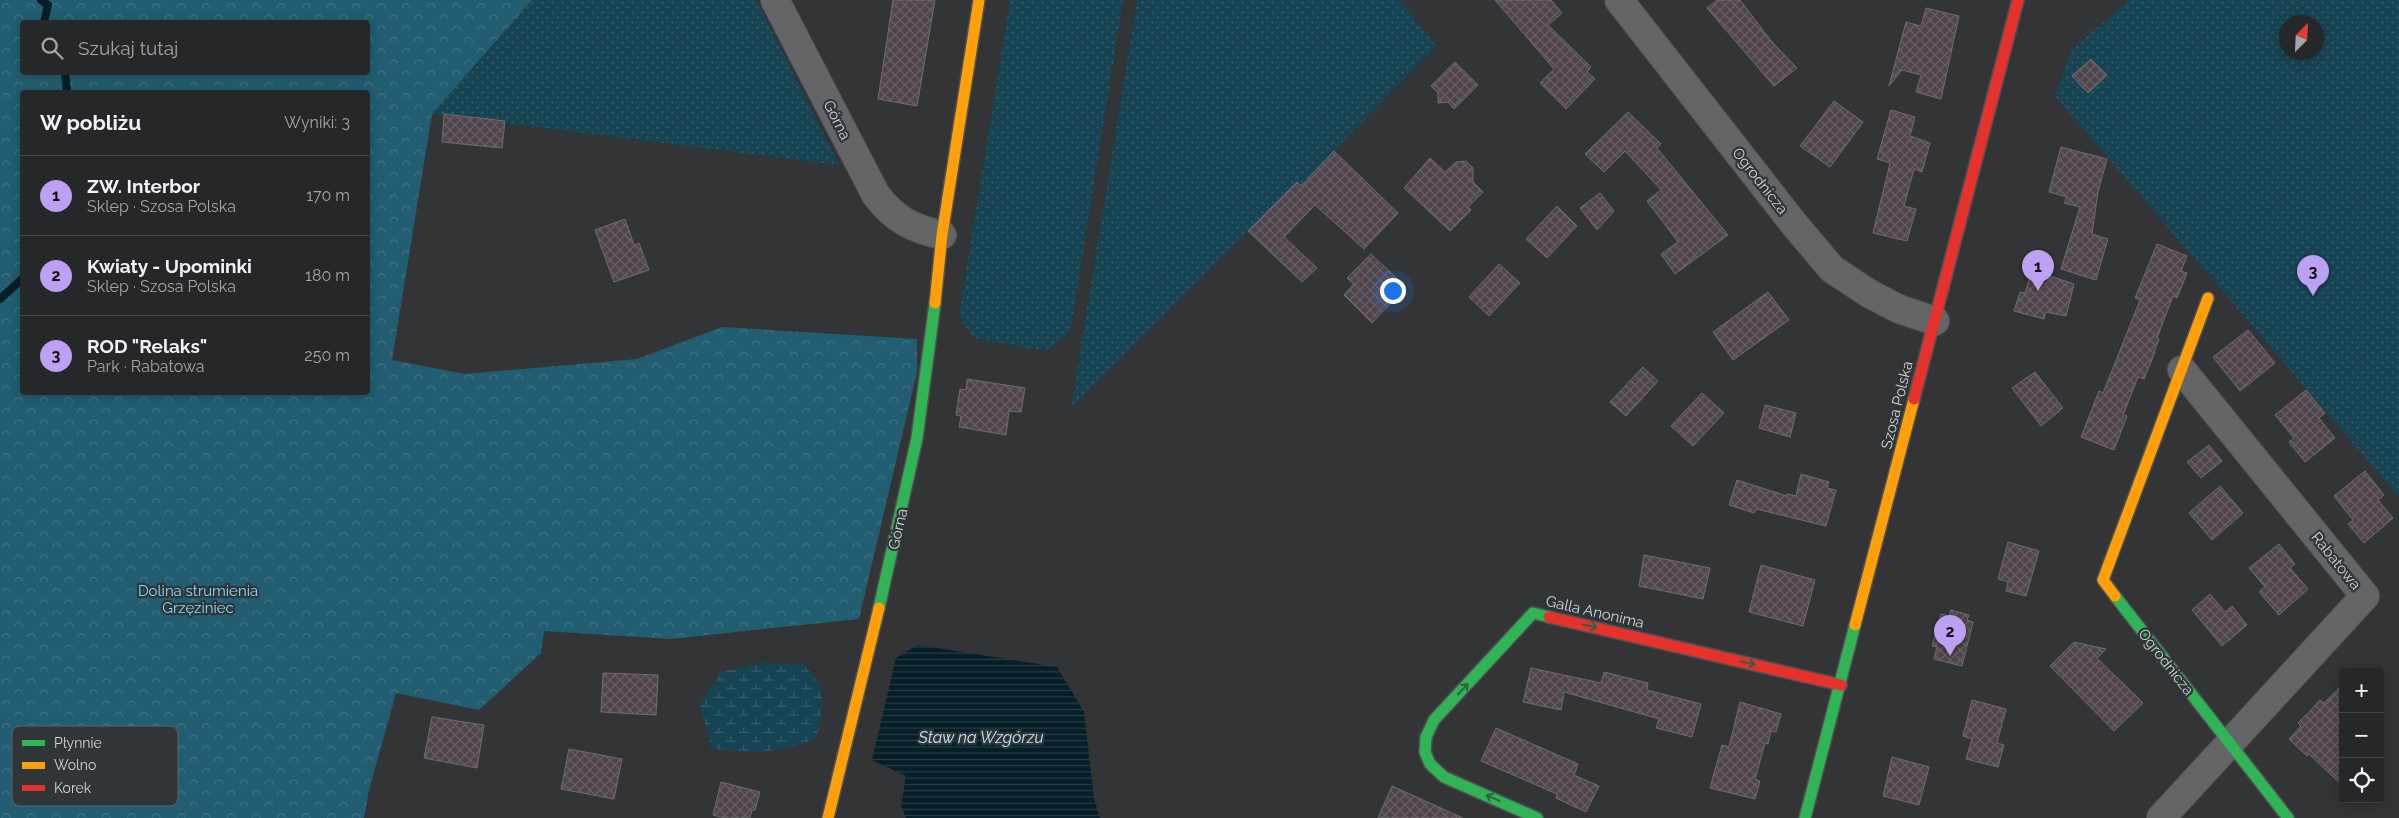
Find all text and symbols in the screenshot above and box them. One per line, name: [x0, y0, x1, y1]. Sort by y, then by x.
north arrow: [2279, 15, 2324, 60]
search box: [20, 20, 370, 75]
icon: search: [38, 34, 66, 62]
text: Szukaj tutaj: [78, 37, 178, 59]
street label: Górna: [819, 97, 855, 143]
text: W pobliżu: [40, 110, 141, 135]
text: Wyniki: 3: [284, 113, 350, 132]
street label: Ogrodnicza: [1728, 144, 1792, 218]
text: ZW. Interbor: [87, 175, 200, 197]
text: 1: [52, 186, 60, 205]
text: 170 m: [306, 186, 350, 205]
text: Sklep · Szosa Polska: [87, 197, 236, 216]
pin: 1: [2022, 250, 2054, 291]
text: Kwiaty - Upominki: [87, 255, 252, 277]
pin: 3: [2297, 255, 2329, 296]
text: 2: [51, 266, 61, 285]
text: 180 m: [305, 266, 350, 285]
text: Sklep · Szosa Polska: [87, 277, 236, 296]
your location: [1380, 278, 1406, 304]
text: ROD "Relaks": [87, 335, 207, 357]
text: 3: [52, 346, 60, 365]
text: 250 m: [304, 346, 350, 365]
text: Park · Rabatowa: [87, 357, 204, 376]
street label: Szosa Polska: [1877, 359, 1917, 451]
street label: Górna: [885, 507, 911, 551]
street label: Rabatowa: [2307, 529, 2365, 593]
park label: Dolina strumienia Grzęziniec: [138, 582, 258, 617]
street label: Galla Anonima: [1544, 592, 1646, 632]
pin: 2: [1934, 615, 1966, 656]
one-way arrow: [1581, 622, 1597, 631]
street label: Ogrodnicza: [2134, 625, 2198, 699]
one-way arrow: [1740, 659, 1756, 668]
map controls: [2339, 668, 2384, 803]
button: +: [2339, 668, 2384, 713]
one-way arrow: [1457, 683, 1468, 696]
button: −: [2339, 713, 2384, 758]
legend: [12, 726, 178, 806]
water label: Staw na Wzgórzu: [917, 728, 1044, 747]
text: Płynnie: [54, 735, 102, 751]
text: Wolno: [54, 757, 96, 773]
button: locate: [2339, 758, 2384, 803]
text: Korek: [54, 780, 92, 796]
one-way arrow: [1486, 793, 1501, 803]

